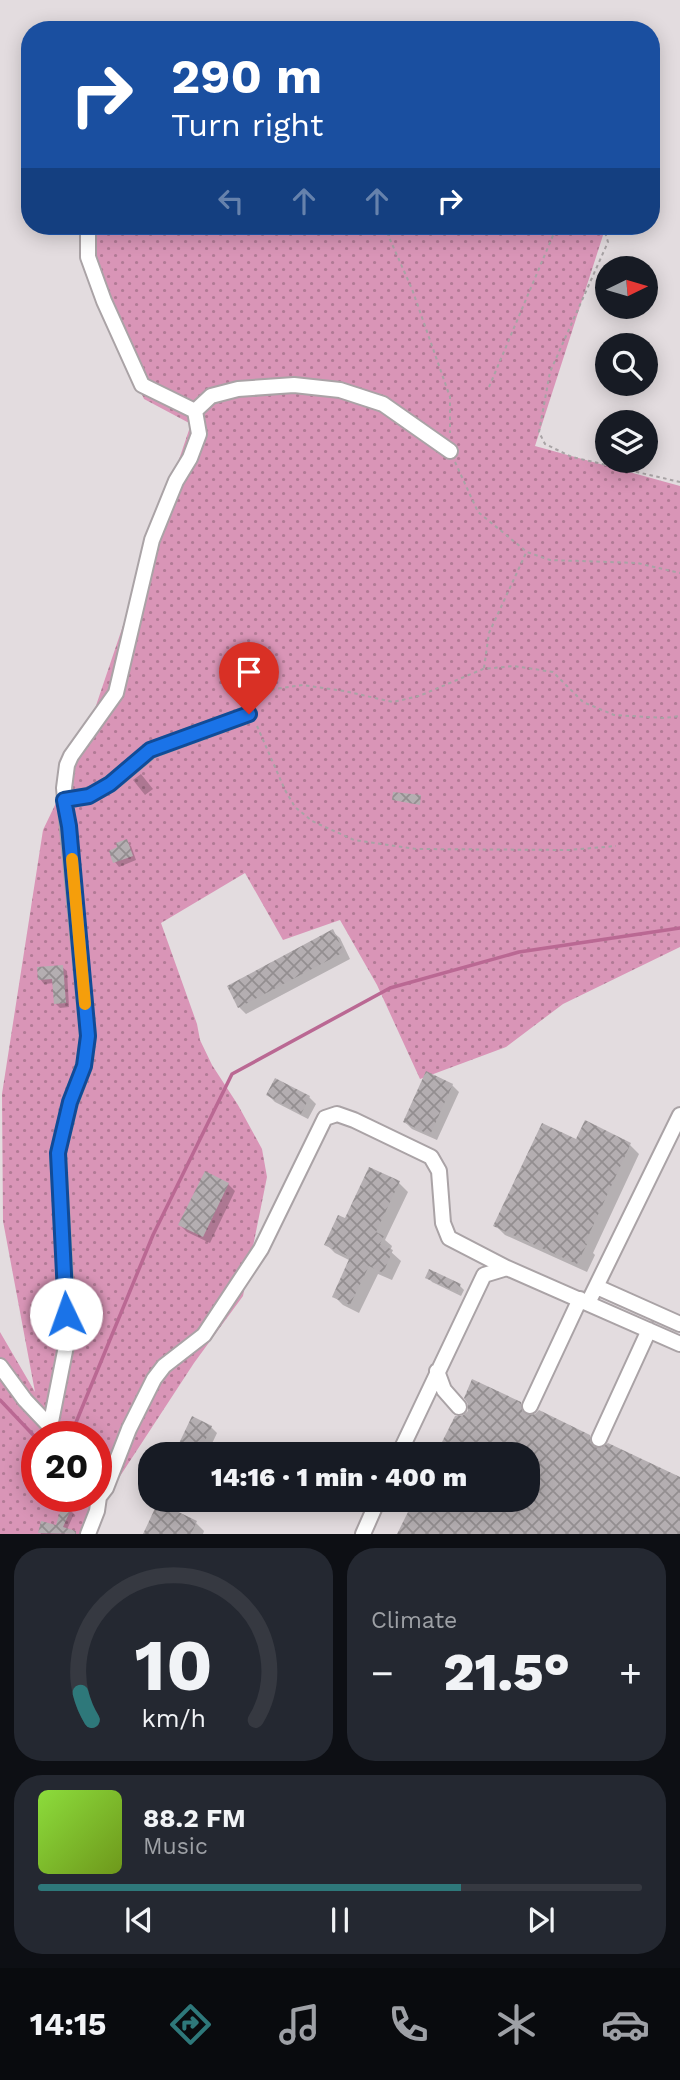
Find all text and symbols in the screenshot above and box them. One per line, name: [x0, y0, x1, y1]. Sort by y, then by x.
text: 290 m: [171, 47, 322, 105]
icon: right: [56, 49, 147, 140]
text: Turn right: [171, 106, 323, 144]
icon: left: [212, 182, 250, 220]
icon: ahead: [285, 182, 323, 220]
icon: ahead: [358, 182, 396, 220]
icon: right: [431, 182, 469, 220]
north arrow: [595, 256, 658, 318]
map controls: [595, 256, 658, 473]
button: search: [595, 333, 658, 396]
button: layers: [595, 410, 658, 473]
pin: [219, 642, 279, 714]
icon: arrive: [230, 653, 268, 691]
position arrow: [29, 1277, 103, 1351]
speed limit sign: 20: [21, 1421, 112, 1512]
text: 14:16 · 1 min · 400 m: [211, 1462, 467, 1492]
text: Climate: [371, 1607, 457, 1634]
text: 10: [134, 1623, 213, 1709]
text: 21.5°: [443, 1642, 570, 1703]
text: −: [371, 1651, 394, 1695]
text: +: [619, 1651, 642, 1695]
text: km/h: [141, 1704, 206, 1733]
text: 88.2 FM: [143, 1803, 246, 1833]
text: Music: [143, 1833, 208, 1860]
icon: previous: [120, 1901, 158, 1939]
icon: pause: [321, 1901, 359, 1939]
icon: next: [522, 1901, 560, 1939]
icon: directions: [166, 2000, 215, 2049]
icon: music: [275, 2000, 324, 2049]
icon: phone: [384, 2000, 433, 2049]
icon: climate: [492, 2000, 541, 2049]
icon: car: [601, 2000, 650, 2049]
text: 14:15: [30, 2005, 106, 2043]

